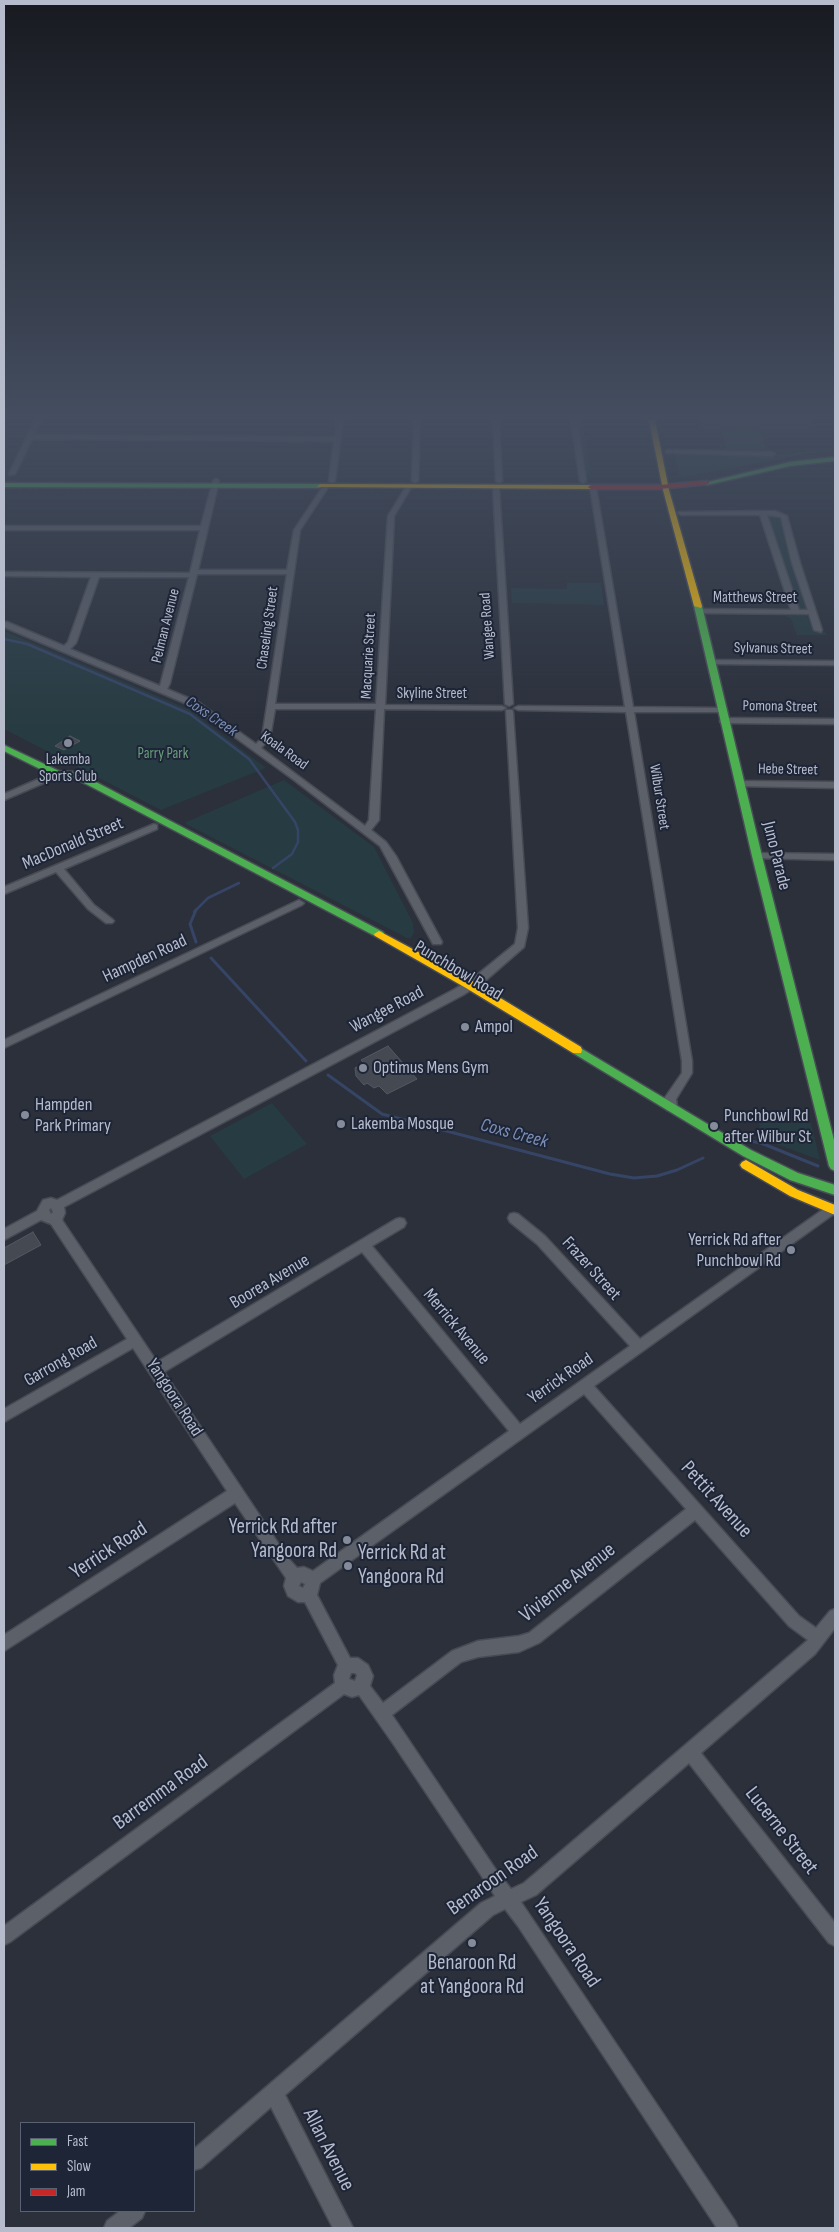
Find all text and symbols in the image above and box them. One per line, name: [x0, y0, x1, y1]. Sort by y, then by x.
street label: Chaseling Street: [253, 586, 283, 670]
street label: Pelman Avenue: [148, 587, 184, 665]
street label: Matthews Street: [713, 589, 797, 607]
street label: Wangee Road: [477, 592, 499, 660]
street label: Macquarie Street: [358, 613, 380, 699]
street label: Sylvanus Street: [734, 639, 812, 659]
street label: Skyline Street: [397, 685, 467, 703]
water label: Coxs Creek: [182, 693, 240, 741]
street label: Pomona Street: [743, 697, 817, 717]
street label: Koala Road: [257, 728, 311, 774]
marker: Lakemba Sports Club: [62, 737, 74, 749]
park label: Parry Park: [138, 745, 188, 763]
place label: Lakemba Sports Club: [39, 751, 97, 786]
street label: Hebe Street: [758, 760, 818, 780]
street label: Wilbur Street: [645, 763, 673, 831]
street label: MacDonald Street: [19, 813, 127, 875]
street label: Juno Parade: [757, 819, 795, 893]
street label: Hampden Road: [99, 930, 191, 988]
street label: Punchbowl Road: [410, 936, 506, 1006]
street label: Wangee Road: [346, 982, 428, 1038]
place label: Ampol: [475, 1016, 513, 1038]
marker: Ampol: [459, 1021, 471, 1033]
place label: Optimus Mens Gym: [373, 1057, 489, 1079]
marker: Optimus Mens Gym: [357, 1062, 369, 1074]
place label: Hampden Park Primary: [35, 1094, 111, 1136]
place label: Punchbowl Rd after Wilbur St: [724, 1105, 811, 1148]
marker: Hampden Park Primary: [19, 1109, 31, 1121]
place label: Lakemba Mosque: [351, 1113, 454, 1135]
water label: Coxs Creek: [478, 1114, 550, 1154]
marker: Lakemba Mosque: [335, 1118, 347, 1130]
marker: Punchbowl Rd after Wilbur St: [708, 1120, 720, 1132]
place label: Yerrick Rd after Punchbowl Rd: [688, 1229, 781, 1272]
street label: Frazer Street: [557, 1233, 625, 1305]
marker: Yerrick Rd after Punchbowl Rd: [785, 1244, 797, 1256]
street label: Boorea Avenue: [226, 1250, 314, 1314]
street label: Merrick Avenue: [418, 1285, 494, 1369]
street label: Garrong Road: [20, 1332, 102, 1392]
street label: Yerrick Road: [524, 1349, 598, 1409]
street label: Yangoora Road: [141, 1355, 207, 1441]
street label: Pettit Avenue: [675, 1456, 757, 1544]
place label: Yerrick Rd after Yangoora Rd: [229, 1515, 337, 1565]
street label: Yerrick Road: [66, 1517, 152, 1585]
marker: Yerrick Rd after Yangoora Rd: [341, 1534, 353, 1546]
street label: Vivienne Avenue: [515, 1538, 621, 1628]
place label: Yerrick Rd at Yangoora Rd: [358, 1541, 446, 1591]
marker: Yerrick Rd at Yangoora Rd: [342, 1560, 354, 1572]
street label: Barremma Road: [109, 1750, 213, 1836]
street label: Lucerne Street: [739, 1782, 823, 1880]
street label: Benaroon Road: [443, 1840, 543, 1922]
street label: Yangoora Road: [527, 1893, 605, 1993]
marker: Benaroon Rd at Yangoora Rd: [466, 1937, 478, 1949]
place label: Benaroon Rd at Yangoora Rd: [420, 1951, 524, 2001]
street label: Allan Avenue: [297, 2105, 359, 2195]
legend: [20, 2122, 195, 2212]
text: Fast: [67, 2132, 88, 2151]
text: Slow: [67, 2157, 91, 2176]
text: Jam: [67, 2182, 85, 2201]

